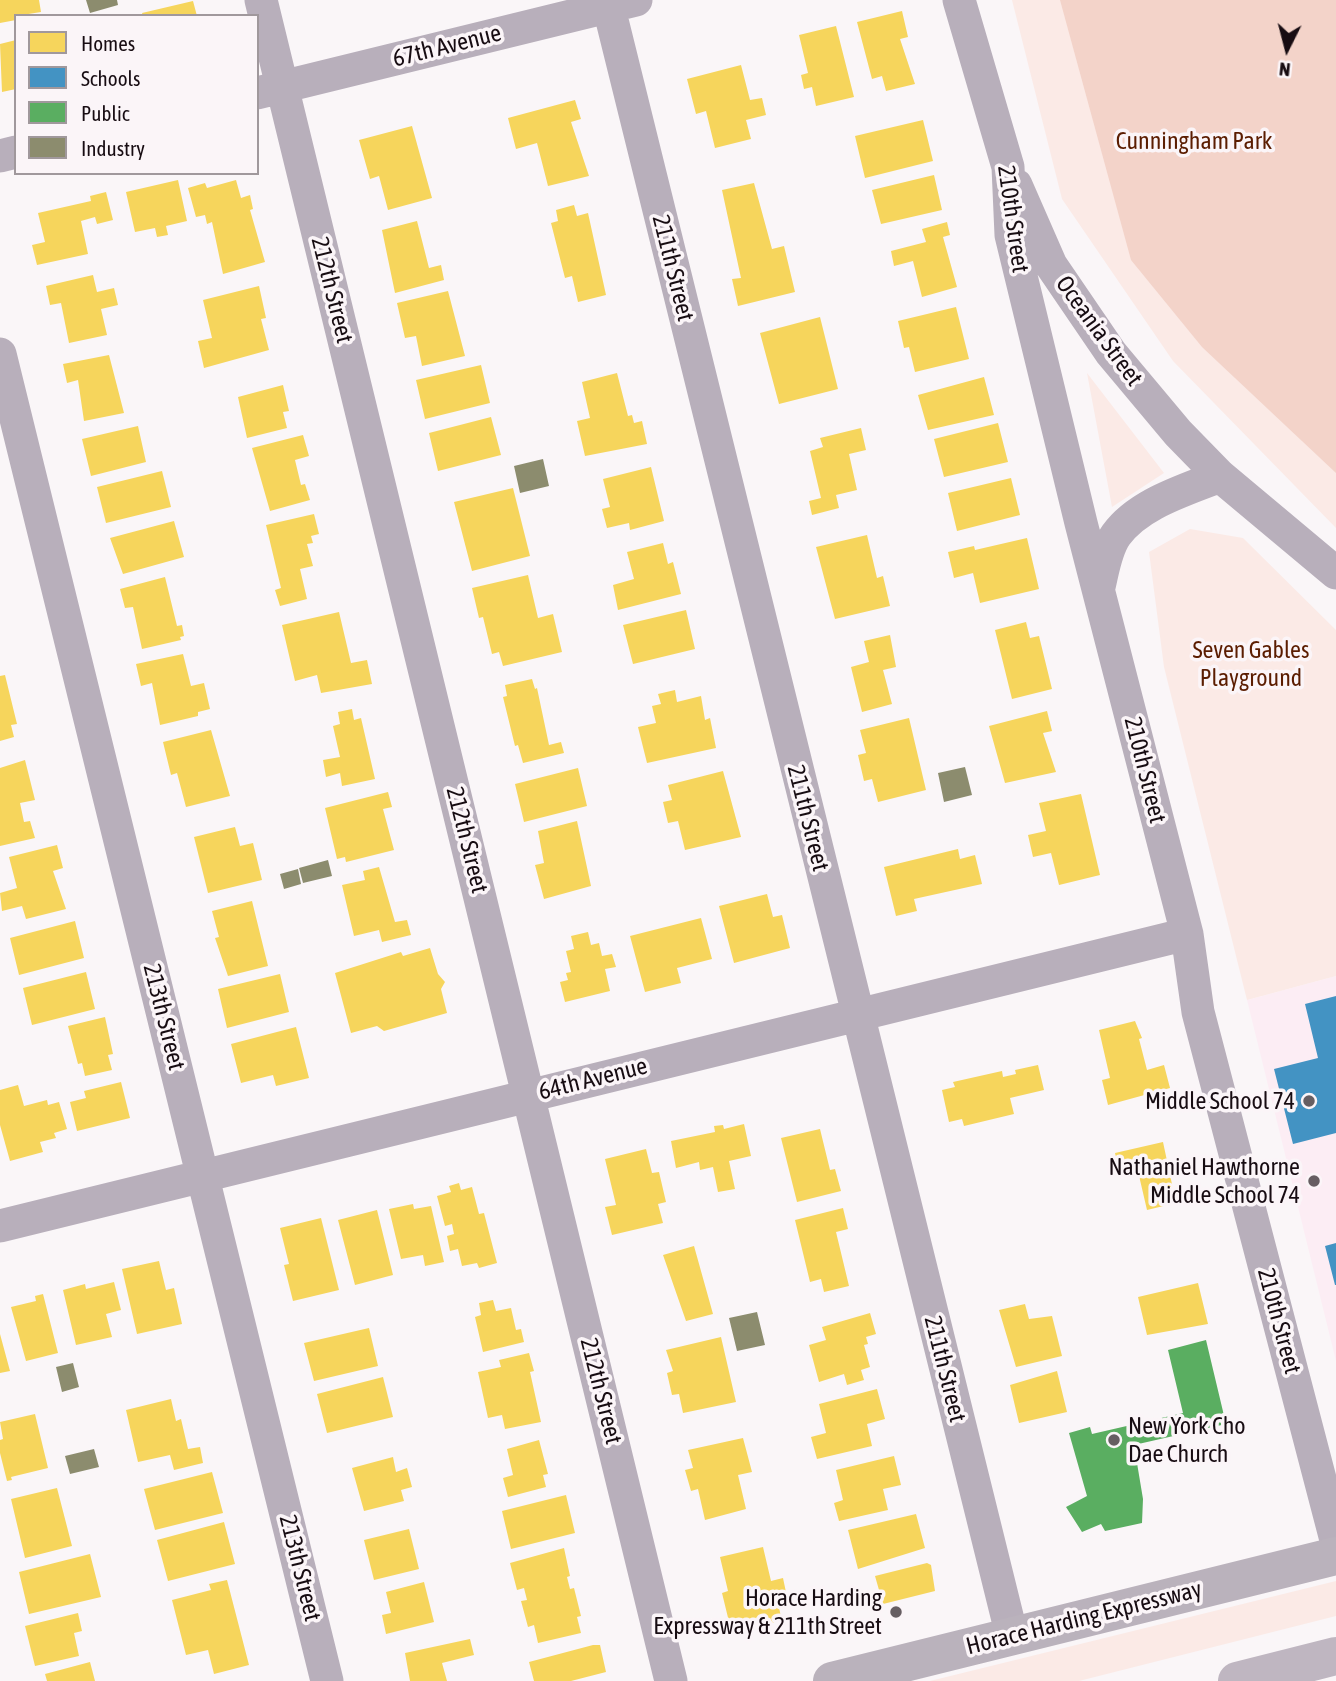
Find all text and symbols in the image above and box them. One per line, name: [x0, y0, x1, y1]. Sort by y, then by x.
legend: [14, 14, 259, 175]
north arrow: [1252, 14, 1322, 84]
street label: 67th Avenue: [390, 19, 504, 73]
text: Homes: [81, 31, 135, 55]
text: N: [1278, 58, 1292, 81]
text: Schools: [81, 66, 141, 90]
text: Public: [81, 101, 130, 125]
park label: Cunningham Park: [1116, 127, 1272, 155]
text: Industry: [81, 136, 145, 160]
street label: 210th Street: [991, 163, 1035, 275]
street label: 211th Street: [646, 212, 700, 324]
street label: 212th Street: [305, 234, 359, 346]
street label: Oceania Street: [1049, 270, 1149, 392]
park label: Seven Gables Playground: [1193, 636, 1309, 692]
street label: 210th Street: [1118, 714, 1172, 826]
street label: 211th Street: [781, 762, 835, 874]
street label: 212th Street: [440, 784, 494, 896]
street label: 213th Street: [137, 961, 191, 1073]
street label: 64th Avenue: [536, 1052, 650, 1106]
place label: Middle School 74: [1145, 1087, 1295, 1115]
marker: Middle School 74: [1301, 1093, 1317, 1109]
place label: Nathaniel Hawthorne Middle School 74: [1108, 1153, 1300, 1209]
marker: Nathaniel Hawthorne Middle School 74: [1306, 1173, 1322, 1189]
street label: 210th Street: [1251, 1265, 1307, 1377]
street label: 211th Street: [918, 1313, 972, 1425]
street label: 212th Street: [574, 1335, 628, 1447]
place label: New York Cho Dae Church: [1128, 1412, 1246, 1468]
marker: New York Cho Dae Church: [1106, 1432, 1122, 1448]
street label: 213th Street: [273, 1512, 327, 1624]
street label: Horace Harding Expressway: [963, 1575, 1205, 1661]
place label: Horace Harding Expressway & 211th Street: [653, 1584, 882, 1640]
marker: Horace Harding Expressway & 211th Street: [888, 1604, 904, 1620]

